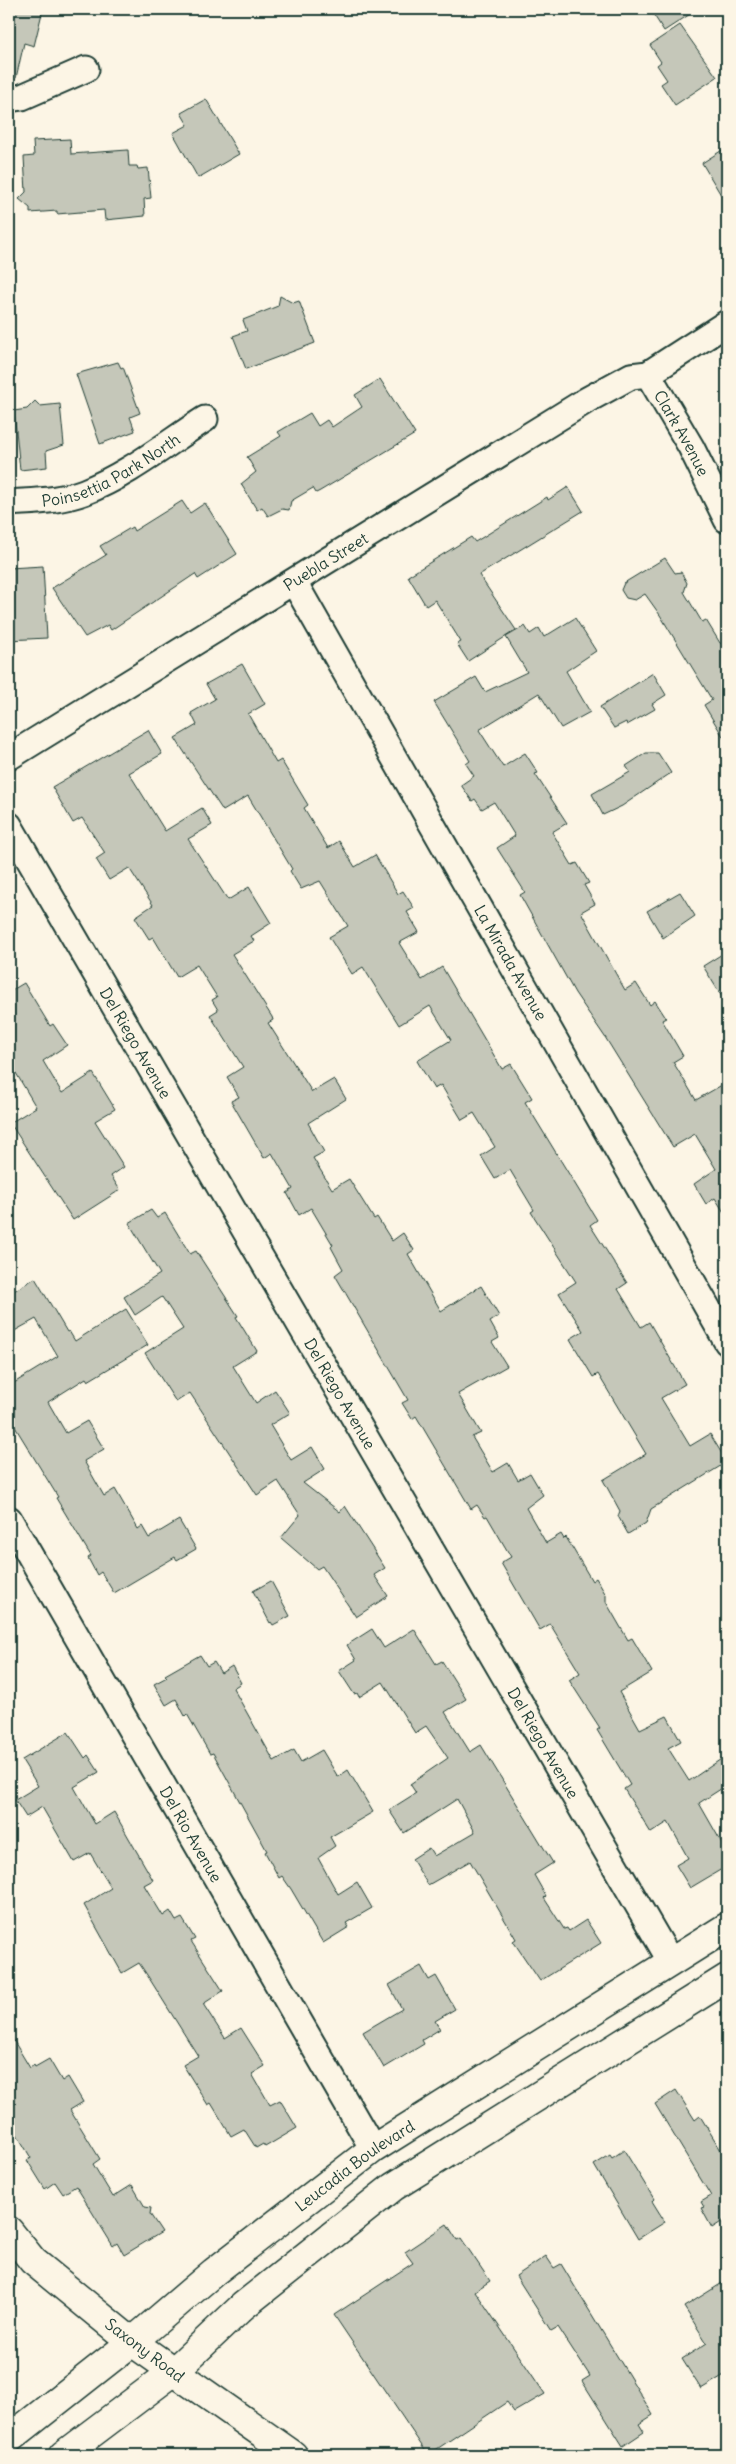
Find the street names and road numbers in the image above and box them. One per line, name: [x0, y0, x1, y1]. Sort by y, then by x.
street label: Clark Avenue: [650, 386, 714, 479]
street label: Poinsettia Park North: [41, 429, 184, 511]
street label: Puebla Street: [280, 528, 372, 595]
street label: La Mirada Avenue: [470, 901, 552, 1024]
street label: Del Riego Avenue: [96, 984, 176, 1102]
street label: Del Riego Avenue: [300, 1335, 380, 1453]
street label: Del Riego Avenue: [503, 1684, 583, 1802]
street label: Del Rio Avenue: [156, 1783, 227, 1886]
street label: Leucadia Boulevard: [291, 2116, 418, 2216]
street label: Saxony Road: [101, 2314, 189, 2386]

